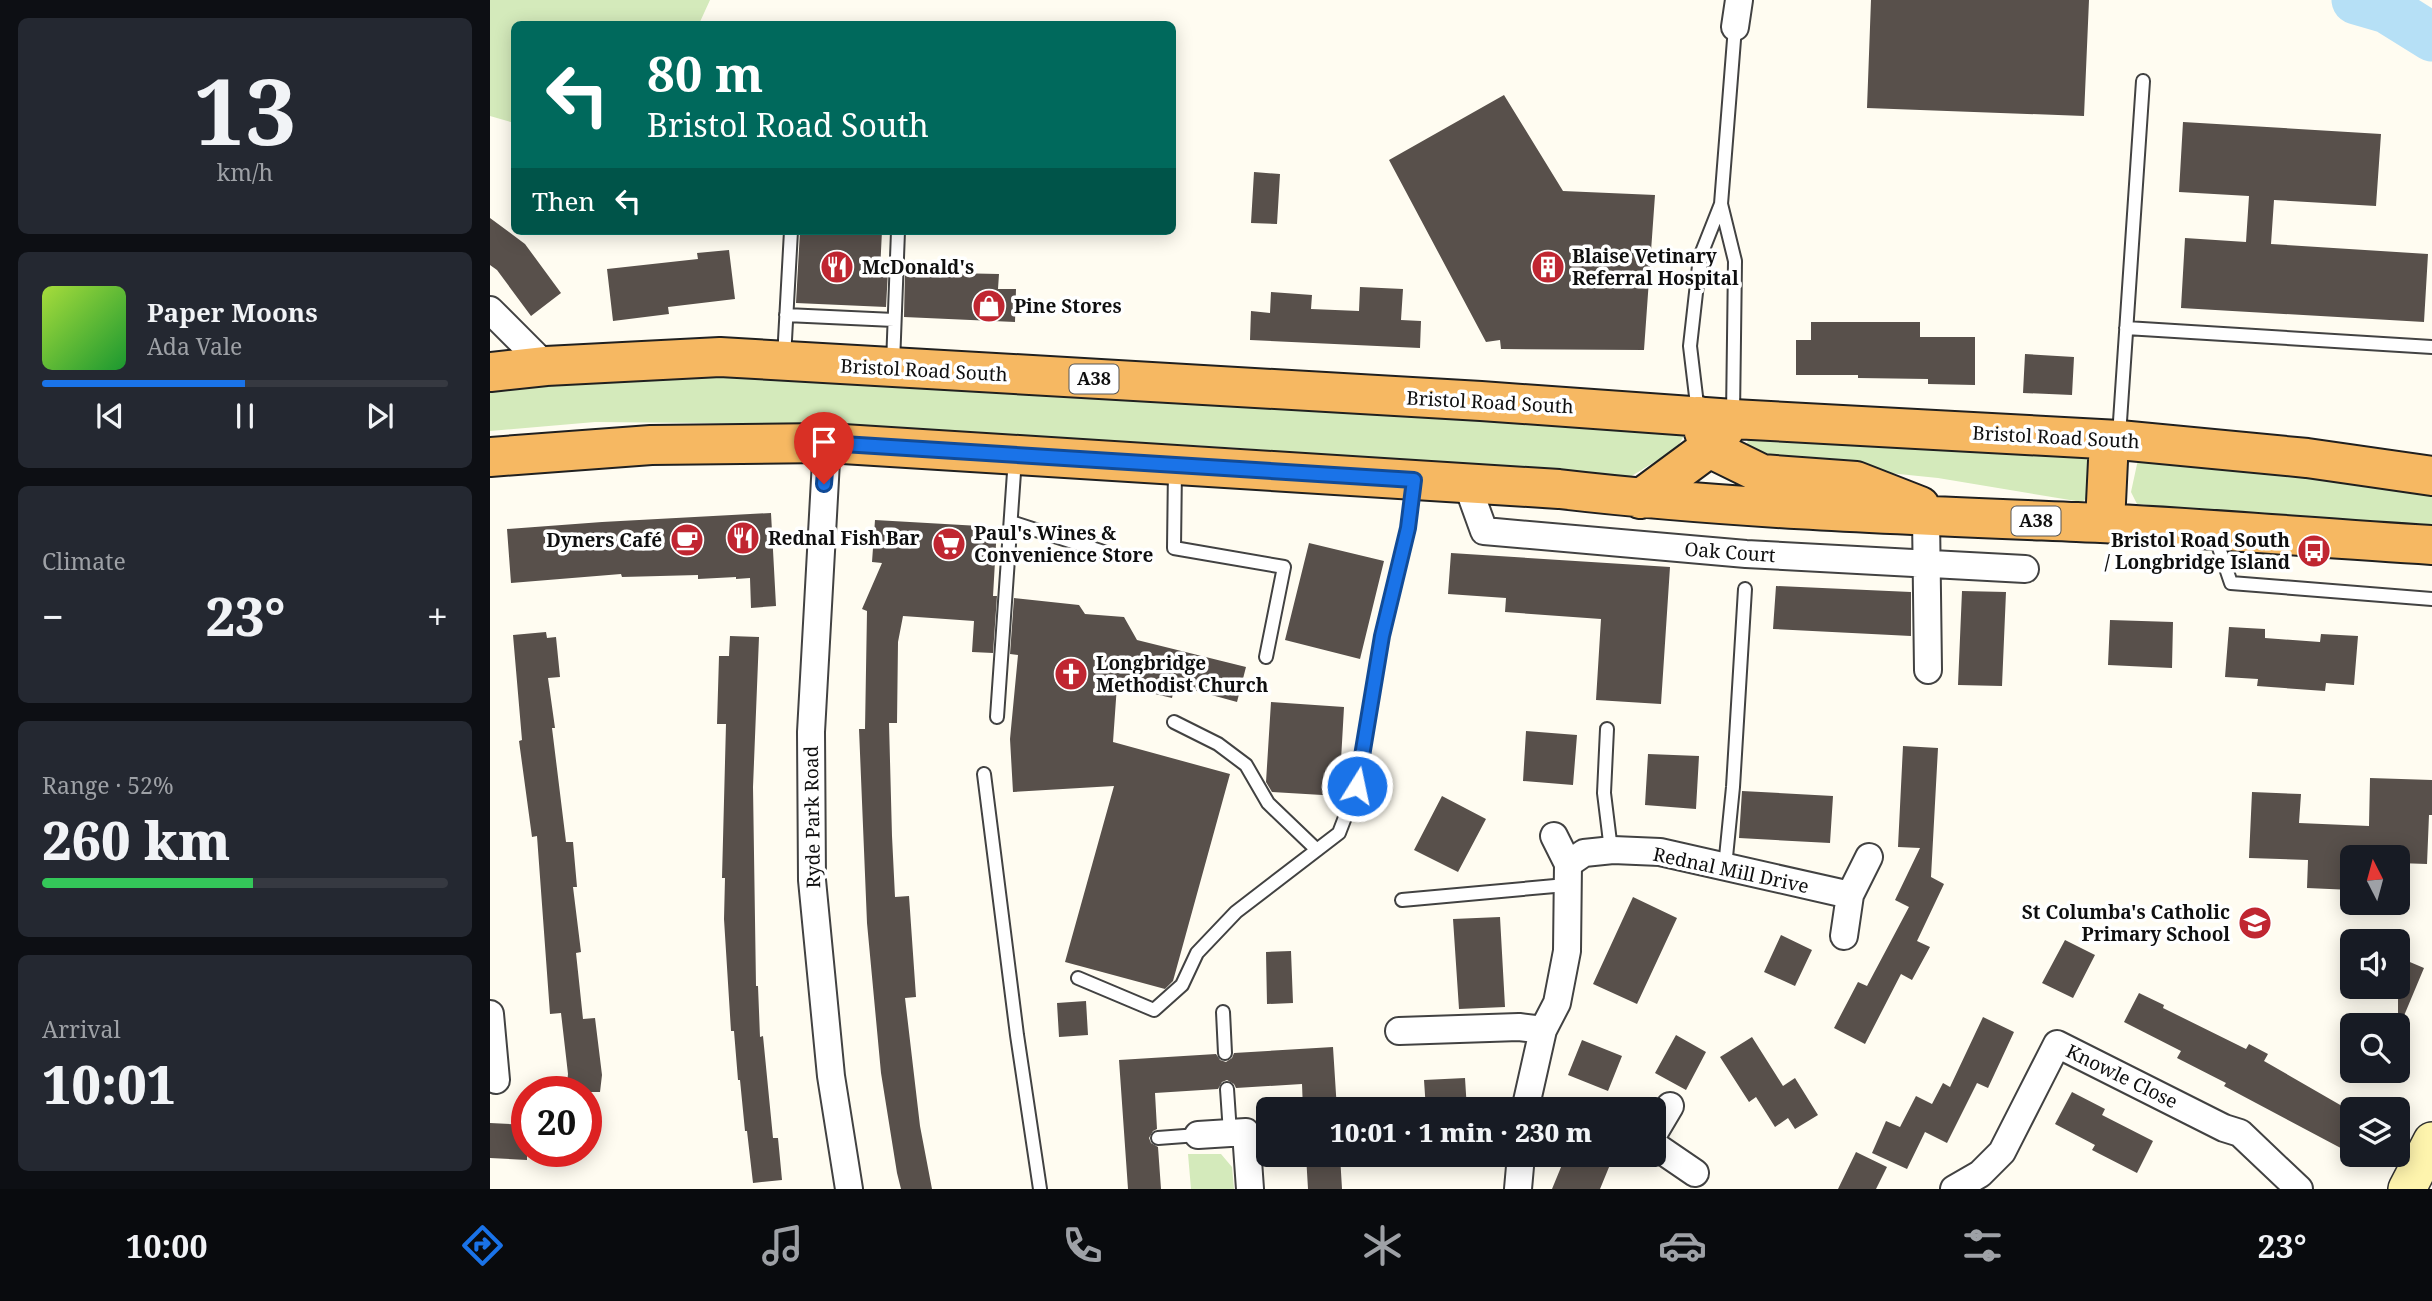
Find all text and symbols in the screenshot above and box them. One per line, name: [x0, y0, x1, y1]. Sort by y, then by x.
text: 80 m: [647, 40, 763, 106]
text: 13: [194, 48, 296, 172]
icon: left: [532, 49, 623, 140]
text: Bristol Road South: [647, 103, 929, 146]
text: km/h: [217, 156, 273, 188]
icon: left: [609, 182, 647, 220]
text: Then: [532, 183, 595, 219]
place label: Blaise Vetinary Referral Hospital: [1572, 243, 1739, 291]
restaurant icon: McDonald's: [818, 248, 856, 286]
building icon: Blaise Vetinary Referral Hospital: [1529, 248, 1567, 286]
place label: McDonald's: [862, 254, 974, 280]
shop icon: Pine Stores: [970, 287, 1008, 325]
place label: Pine Stores: [1014, 293, 1122, 319]
text: Paper Moons: [147, 294, 318, 330]
text: Ada Vale: [147, 330, 242, 362]
street label: Bristol Road South: [840, 353, 1008, 387]
road number: A38: [1070, 365, 1118, 394]
street label: Bristol Road South: [1406, 385, 1574, 419]
icon: previous: [91, 397, 129, 435]
icon: pause: [226, 397, 264, 435]
icon: next: [361, 397, 399, 435]
pin: [794, 412, 854, 484]
street label: Bristol Road South: [1972, 420, 2140, 454]
icon: arrive: [805, 423, 843, 461]
road number: A38: [2012, 506, 2060, 536]
restaurant icon: Rednal Fish Bar: [724, 519, 762, 557]
place label: Paul's Wines & Convenience Store: [974, 520, 1153, 568]
cafe icon: Dyners Café: [668, 521, 706, 559]
place label: Rednal Fish Bar: [768, 525, 920, 551]
supermarket icon: Paul's Wines & Convenience Store: [930, 525, 968, 563]
place label: Dyners Café: [546, 527, 662, 553]
place label: Bristol Road South / Longbridge Island: [2105, 527, 2291, 575]
bus stop icon: Bristol Road South / Longbridge Island: [2295, 532, 2333, 570]
street label: Oak Court: [1684, 536, 1777, 568]
text: Climate: [42, 545, 126, 577]
text: 23°: [205, 580, 285, 651]
text: −: [42, 590, 64, 642]
text: +: [427, 590, 448, 642]
place label: Longbridge Methodist Church: [1096, 650, 1269, 698]
church icon: Longbridge Methodist Church: [1052, 655, 1090, 693]
street label: Ryde Park Road: [798, 745, 826, 888]
position arrow: [1320, 749, 1394, 823]
text: Range · 52%: [42, 769, 174, 801]
text: 260 km: [42, 804, 230, 875]
street label: Rednal Mill Drive: [1651, 841, 1811, 899]
north arrow: [2340, 845, 2410, 915]
map controls: [2340, 845, 2410, 1167]
place label: St Columba's Catholic Primary School: [2022, 899, 2230, 947]
school or university icon: St Columba's Catholic Primary School: [2236, 904, 2274, 942]
button: sound: [2340, 929, 2410, 999]
text: Arrival: [42, 1013, 121, 1045]
button: search: [2340, 1013, 2410, 1083]
street label: Knowle Close: [2062, 1038, 2182, 1114]
text: 10:01: [42, 1048, 176, 1119]
speed limit sign: 20: [511, 1076, 602, 1167]
button: layers: [2340, 1097, 2410, 1167]
text: 10:01 · 1 min · 230 m: [1330, 1114, 1592, 1150]
icon: directions: [458, 1221, 507, 1270]
icon: music: [758, 1221, 807, 1270]
icon: phone: [1058, 1221, 1107, 1270]
icon: climate: [1358, 1221, 1407, 1270]
icon: car: [1658, 1221, 1707, 1270]
icon: filters: [1958, 1221, 2007, 1270]
text: 10:00: [125, 1224, 207, 1267]
text: 23°: [2258, 1224, 2306, 1267]

